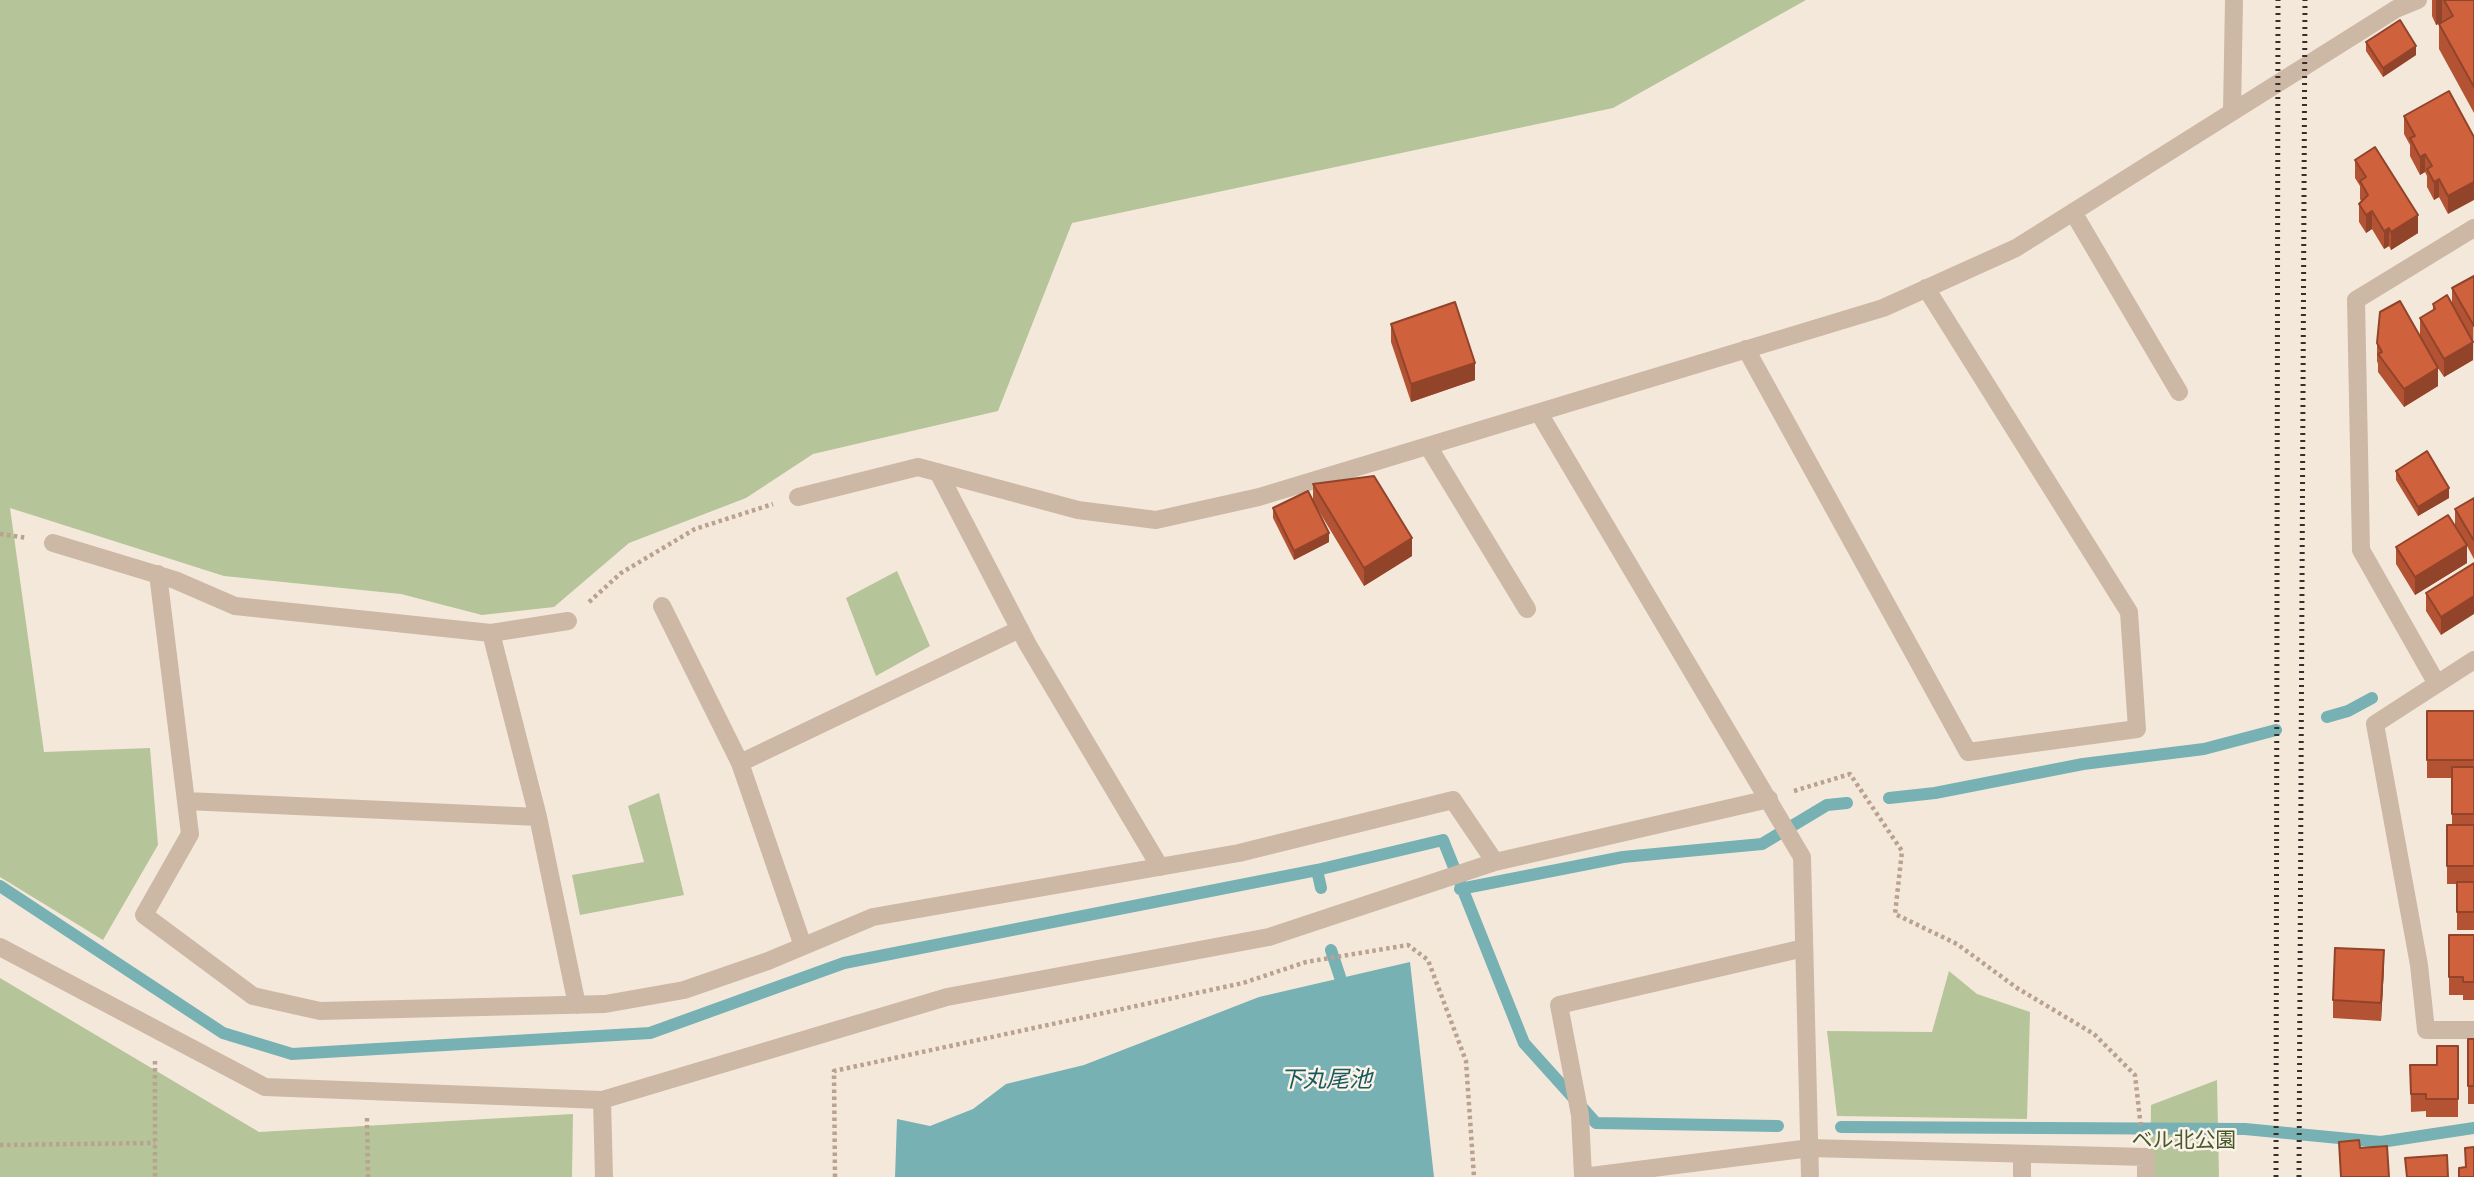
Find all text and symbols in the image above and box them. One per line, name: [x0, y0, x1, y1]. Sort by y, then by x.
water label: 下丸尾池: [1280, 1066, 1372, 1094]
park label: ベル北公園: [2132, 1128, 2236, 1154]

